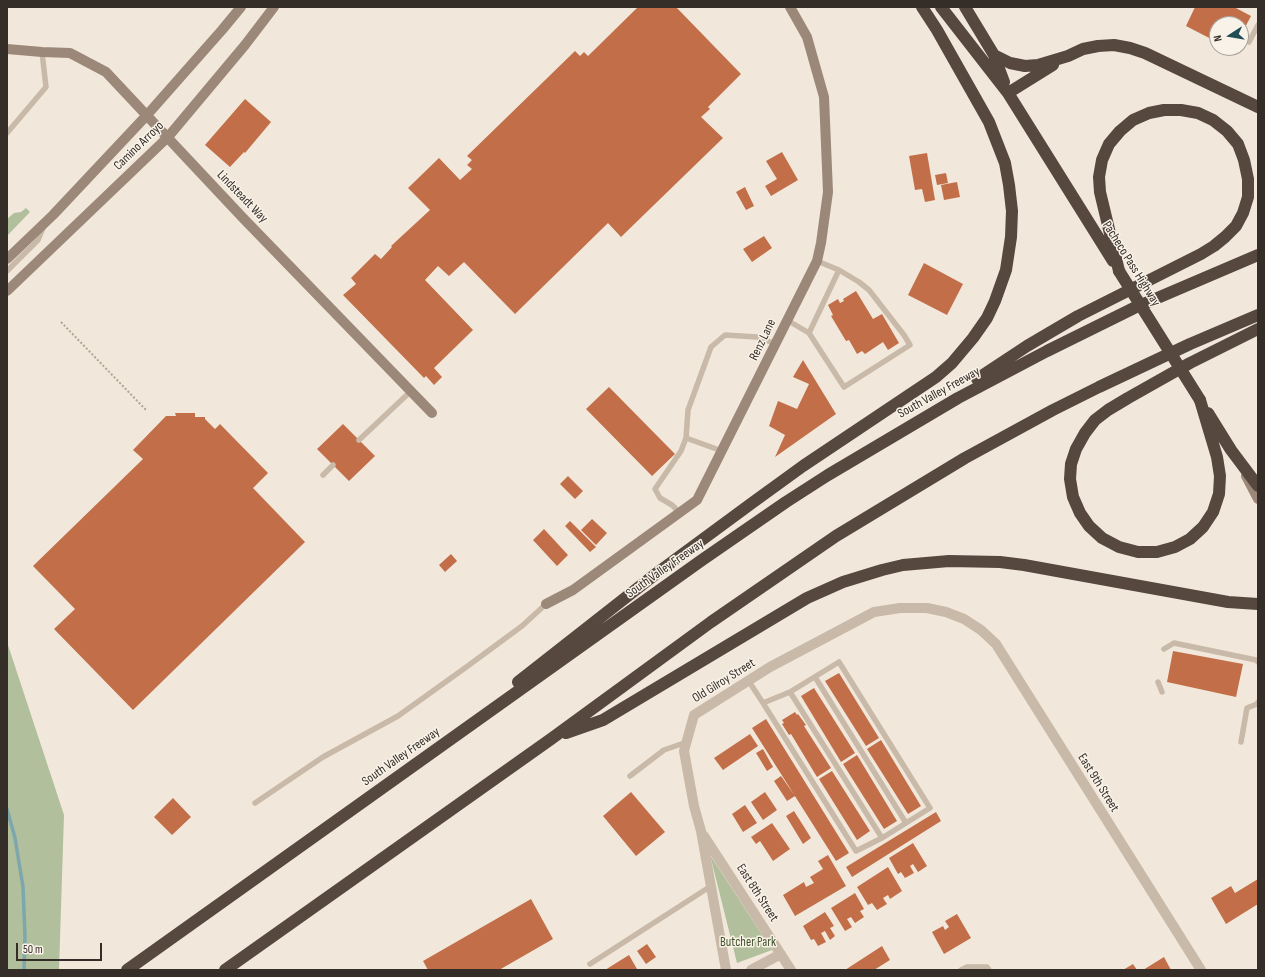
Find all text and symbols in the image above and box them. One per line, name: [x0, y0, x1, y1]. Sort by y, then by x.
north arrow: [1209, 16, 1249, 56]
text: N: [1211, 34, 1225, 43]
street label: Camino Arroyo: [111, 118, 167, 174]
street label: Lindsteadt Way: [213, 168, 271, 226]
street label: Pacheco Pass Highway: [1099, 219, 1163, 309]
street label: Renz Lane: [746, 317, 780, 363]
street label: South Valley Freeway: [895, 364, 983, 422]
street label: South Valley Freeway: [623, 536, 707, 602]
street label: Old Gilroy Street: [690, 656, 758, 706]
street label: South Valley Freeway: [359, 724, 443, 790]
street label: East 9th Street: [1074, 751, 1122, 815]
street label: East 8th Street: [733, 861, 781, 925]
scale bar: [18, 935, 104, 961]
park label: Butcher Park: [720, 935, 776, 951]
text: 50 m: [23, 942, 43, 957]

